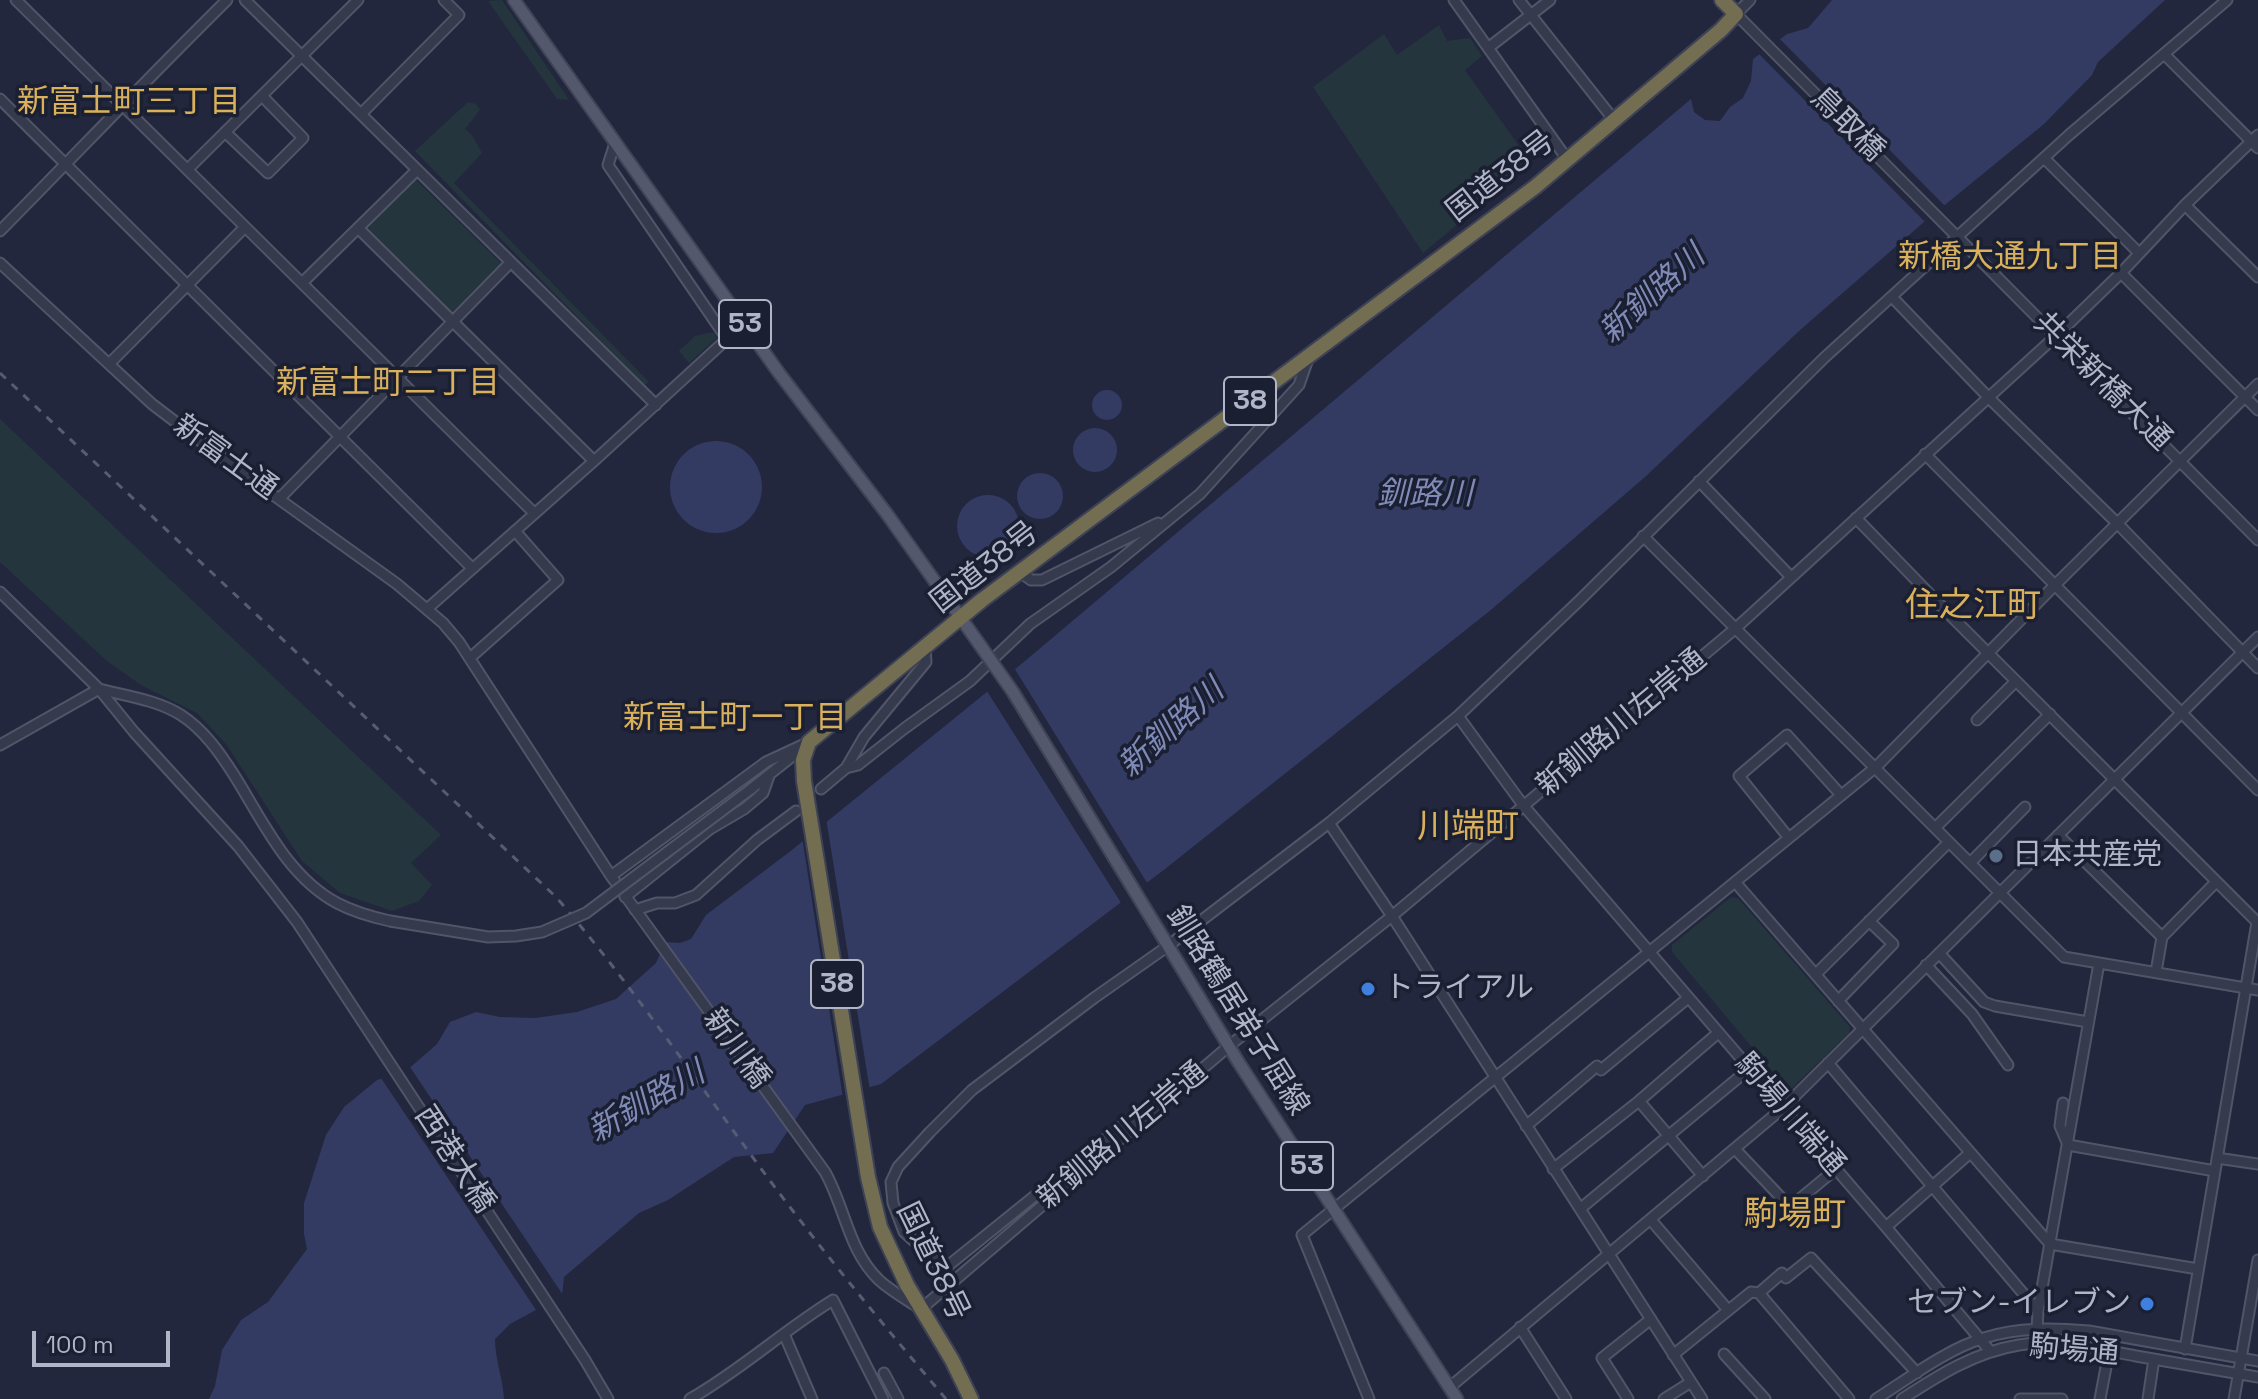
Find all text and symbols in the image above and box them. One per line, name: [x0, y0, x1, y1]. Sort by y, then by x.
street label: 鳥取橋: [1802, 80, 1892, 170]
district label: 新富士町三丁目: [17, 84, 241, 122]
street label: 国道38号: [1440, 124, 1562, 230]
water label: 新釧路川: [1593, 238, 1713, 352]
district label: 新橋大通九丁目: [1898, 239, 2122, 277]
road number: 53: [719, 300, 771, 348]
street label: 共栄新橋大通: [2026, 306, 2178, 458]
district label: 新富士町二丁目: [276, 365, 500, 403]
road number: 38: [1224, 377, 1276, 425]
street label: 新富士通: [166, 408, 284, 508]
water label: 釧路川: [1377, 476, 1473, 514]
street label: 国道38号: [924, 515, 1046, 621]
district label: 住之江町: [1905, 587, 2041, 627]
street label: 新釧路川左岸通: [1530, 642, 1714, 804]
water label: 新釧路川: [1112, 672, 1232, 786]
district label: 新富士町一丁目: [623, 700, 847, 738]
district label: 川端町: [1417, 808, 1519, 848]
place label: 日本共産党: [2012, 838, 2162, 874]
marker: 日本共産党: [1987, 847, 2005, 865]
street label: 釧路鶴居弟子屈線: [1158, 900, 1316, 1122]
road number: 38: [811, 960, 863, 1008]
place label: トライアル: [1384, 971, 1534, 1007]
marker: トライアル: [1359, 980, 1377, 998]
street label: 新川橋: [695, 1002, 777, 1096]
street label: 駒場川端通: [1726, 1047, 1852, 1183]
water label: 新釧路川: [582, 1054, 712, 1152]
street label: 新釧路川左岸通: [1031, 1055, 1215, 1217]
street label: 西港大橋: [406, 1100, 502, 1220]
road number: 53: [1281, 1142, 1333, 1190]
district label: 駒場町: [1744, 1196, 1846, 1236]
street label: 国道38号: [888, 1197, 976, 1327]
place label: セブン-イレブン: [1907, 1286, 2131, 1322]
marker: セブン-イレブン: [2138, 1295, 2156, 1313]
scale bar: [36, 1315, 174, 1365]
text: 100 m: [46, 1329, 114, 1360]
street label: 駒場通: [2028, 1329, 2120, 1373]

